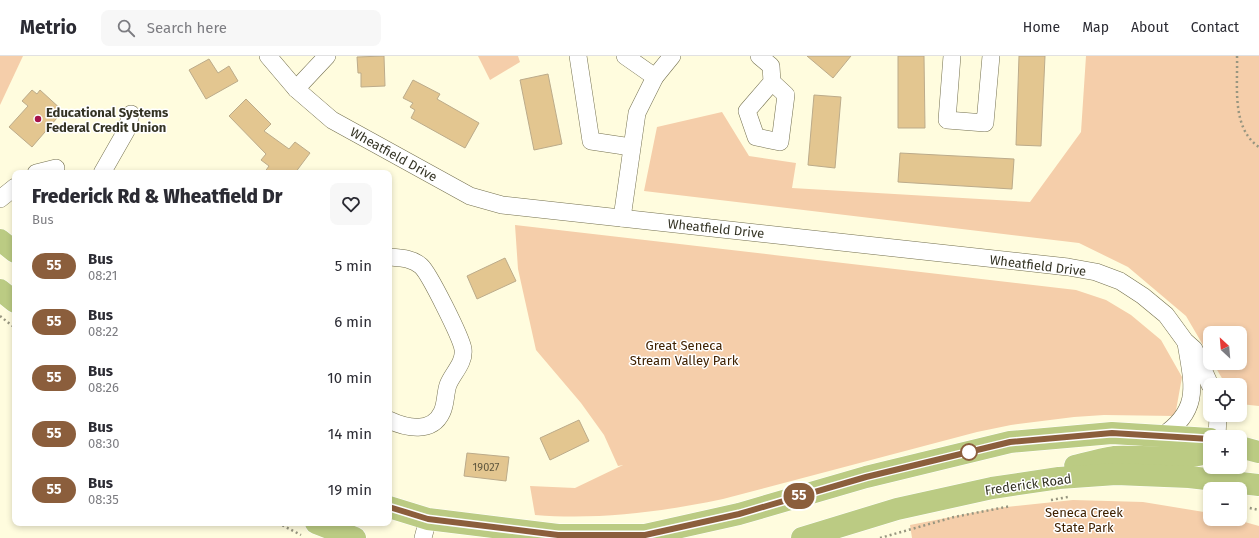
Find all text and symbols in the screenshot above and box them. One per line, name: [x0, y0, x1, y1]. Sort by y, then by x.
search box: [101, 10, 381, 46]
text: Metrio: [20, 16, 77, 39]
icon: search: [115, 17, 137, 39]
text: Search here: [147, 19, 227, 37]
text: Home: [1023, 19, 1060, 36]
text: Map: [1082, 19, 1109, 36]
text: About: [1131, 19, 1169, 36]
text: Contact: [1191, 19, 1239, 36]
place label: Educational Systems Federal Credit Union: [46, 105, 169, 135]
marker: Educational Systems Federal Credit Union: [33, 114, 43, 124]
street label: Wheatfield Drive: [348, 124, 440, 185]
button: heart: [330, 183, 372, 225]
text: Frederick Rd & Wheatfield Dr: [32, 185, 282, 208]
text: Bus: [32, 212, 54, 227]
street label: Wheatfield Drive: [667, 216, 765, 241]
text: Bus: [88, 250, 113, 268]
street label: Wheatfield Drive: [989, 252, 1087, 279]
text: 55: [47, 257, 61, 274]
text: 5 min: [335, 257, 372, 275]
text: 08:21: [88, 268, 117, 283]
text: Bus: [88, 306, 113, 324]
text: 55: [47, 313, 61, 330]
text: 6 min: [334, 313, 372, 331]
text: 08:22: [88, 324, 118, 339]
north arrow: [1203, 326, 1247, 370]
map controls: [1203, 326, 1247, 526]
park label: Great Seneca Stream Valley Park: [630, 338, 739, 368]
text: Bus: [88, 362, 113, 380]
text: 55: [47, 369, 61, 386]
text: 10 min: [327, 369, 372, 387]
button: locate: [1203, 378, 1247, 422]
text: 08:26: [88, 380, 119, 395]
text: Bus: [88, 418, 113, 436]
text: 55: [47, 425, 61, 442]
text: 14 min: [328, 425, 372, 443]
button: +: [1203, 430, 1247, 474]
text: 08:30: [88, 436, 119, 451]
unlabelled marker: [960, 443, 978, 461]
house number: 19027: [473, 461, 499, 474]
street label: Frederick Road: [984, 471, 1072, 498]
text: Bus: [88, 474, 113, 492]
text: 55: [47, 481, 61, 498]
text: 19 min: [328, 481, 372, 499]
button: −: [1203, 482, 1247, 526]
line badge: 55: [781, 483, 817, 509]
text: 55: [792, 487, 806, 504]
text: 08:35: [88, 492, 119, 507]
park label: Seneca Creek State Park: [1045, 505, 1123, 535]

